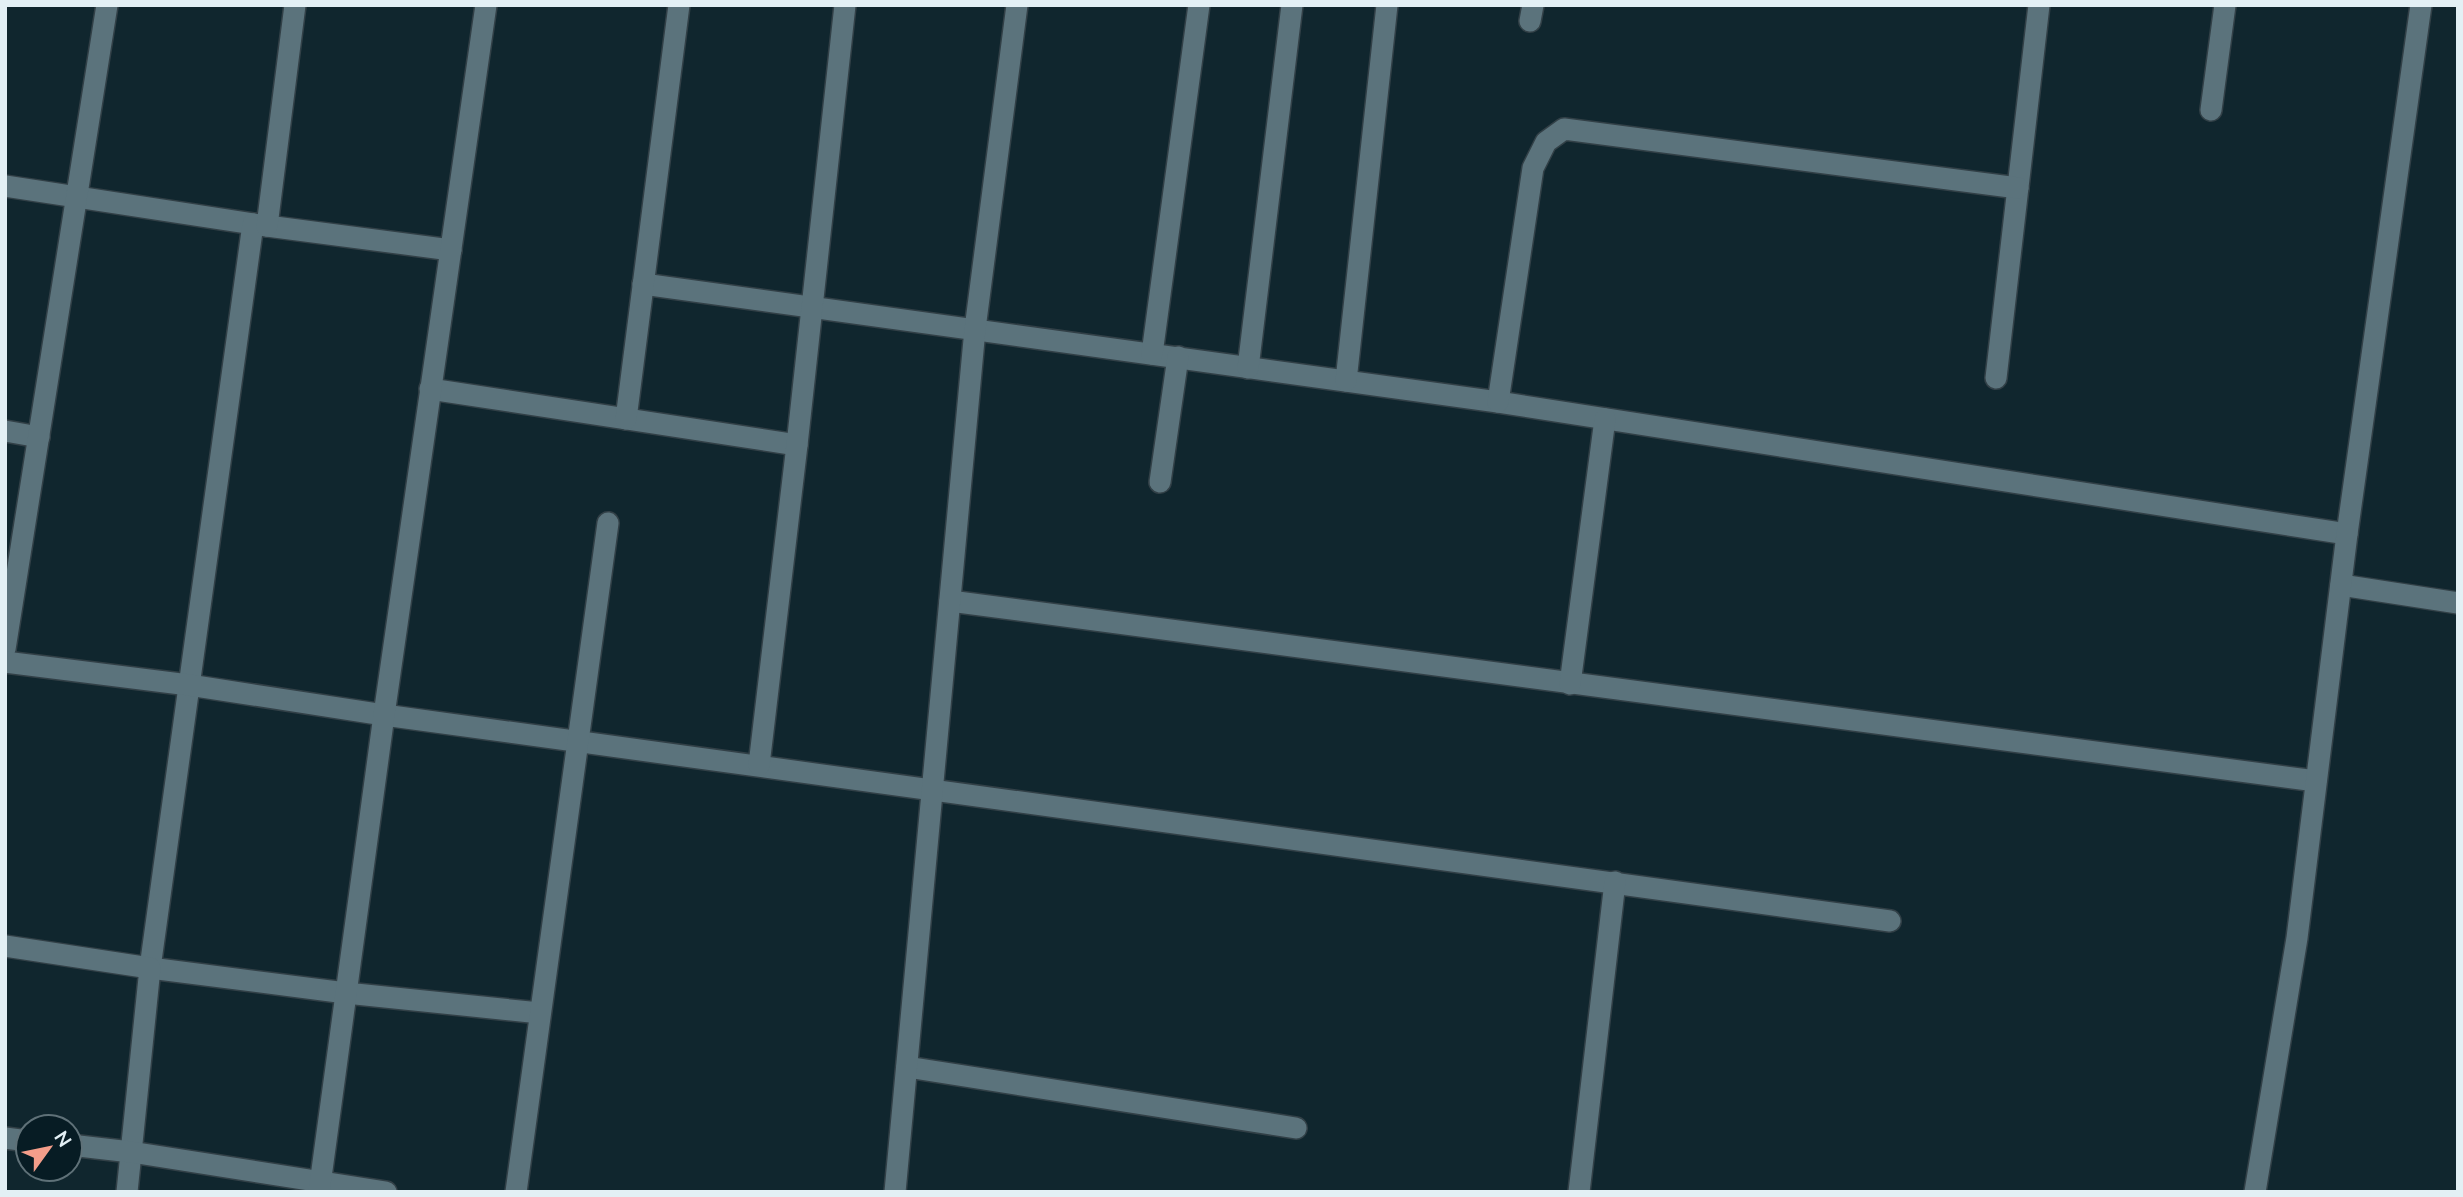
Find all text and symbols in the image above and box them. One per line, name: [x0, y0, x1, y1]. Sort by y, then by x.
north arrow: [14, 1113, 84, 1183]
text: N: [49, 1126, 77, 1151]

